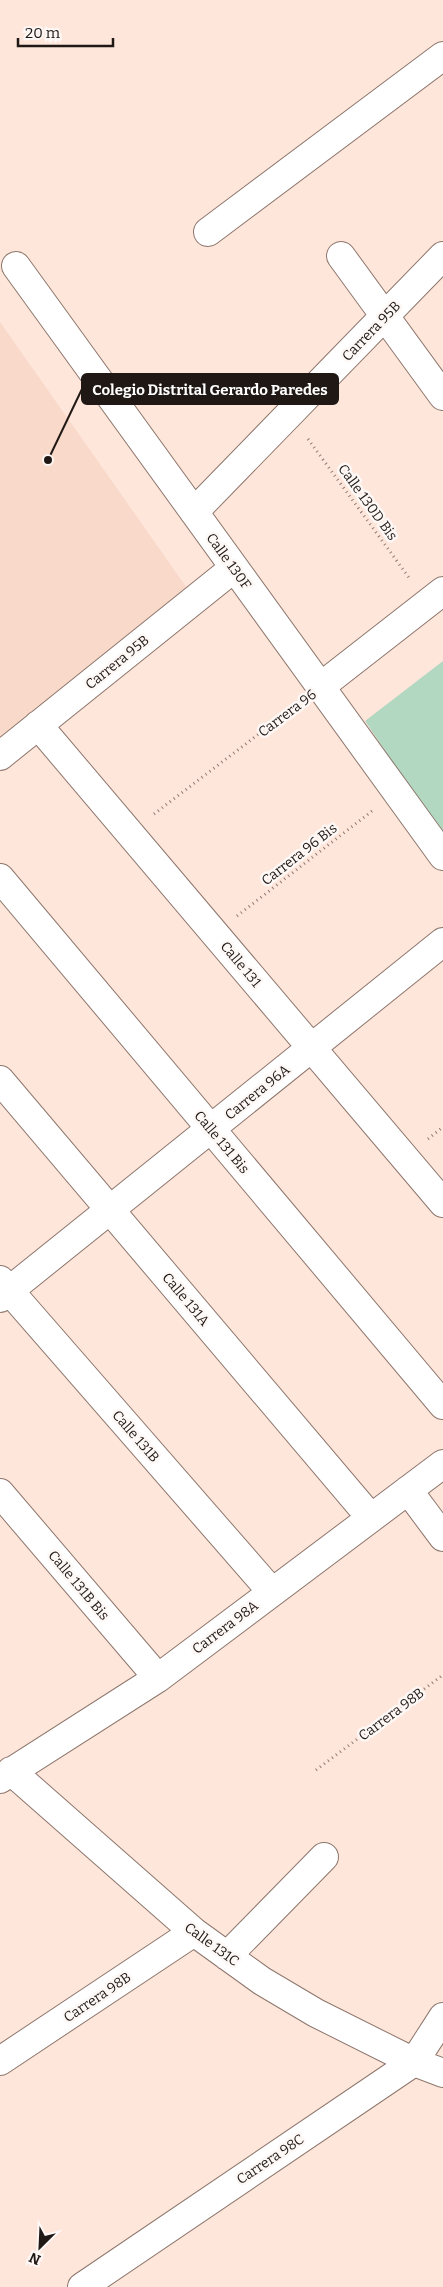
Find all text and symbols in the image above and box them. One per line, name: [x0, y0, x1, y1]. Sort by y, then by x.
scale bar: [18, 15, 112, 47]
text: 20 m: [25, 24, 61, 42]
street label: Carrera 95B: [339, 298, 404, 365]
callout: Colegio Distrital Gerardo Paredes: [82, 374, 338, 404]
text: Colegio Distrital Gerardo Paredes: [92, 381, 328, 399]
street label: Calle 130D Bis: [334, 461, 401, 544]
street label: Calle 130F: [202, 530, 255, 593]
street label: Carrera 95B: [82, 632, 153, 693]
street label: Carrera 96: [255, 686, 320, 741]
street label: Carrera 96 Bis: [258, 820, 340, 889]
street label: Calle 131: [217, 938, 265, 991]
street label: Carrera 96A: [221, 1061, 293, 1124]
street label: Calle 131 Bis: [190, 1107, 253, 1177]
street label: Calle 131A: [158, 1269, 213, 1329]
street label: Calle 131B: [108, 1407, 163, 1466]
street label: Calle 131B Bis: [45, 1547, 113, 1624]
street label: Carrera 98A: [189, 1597, 262, 1658]
street label: Carrera 98B: [355, 1684, 427, 1744]
street label: Calle 131C: [181, 1919, 242, 1970]
street label: Carrera 98B: [60, 1969, 134, 2026]
street label: Carrera 98C: [233, 2131, 307, 2188]
north arrow: [15, 2222, 65, 2272]
text: N: [26, 2248, 43, 2268]

